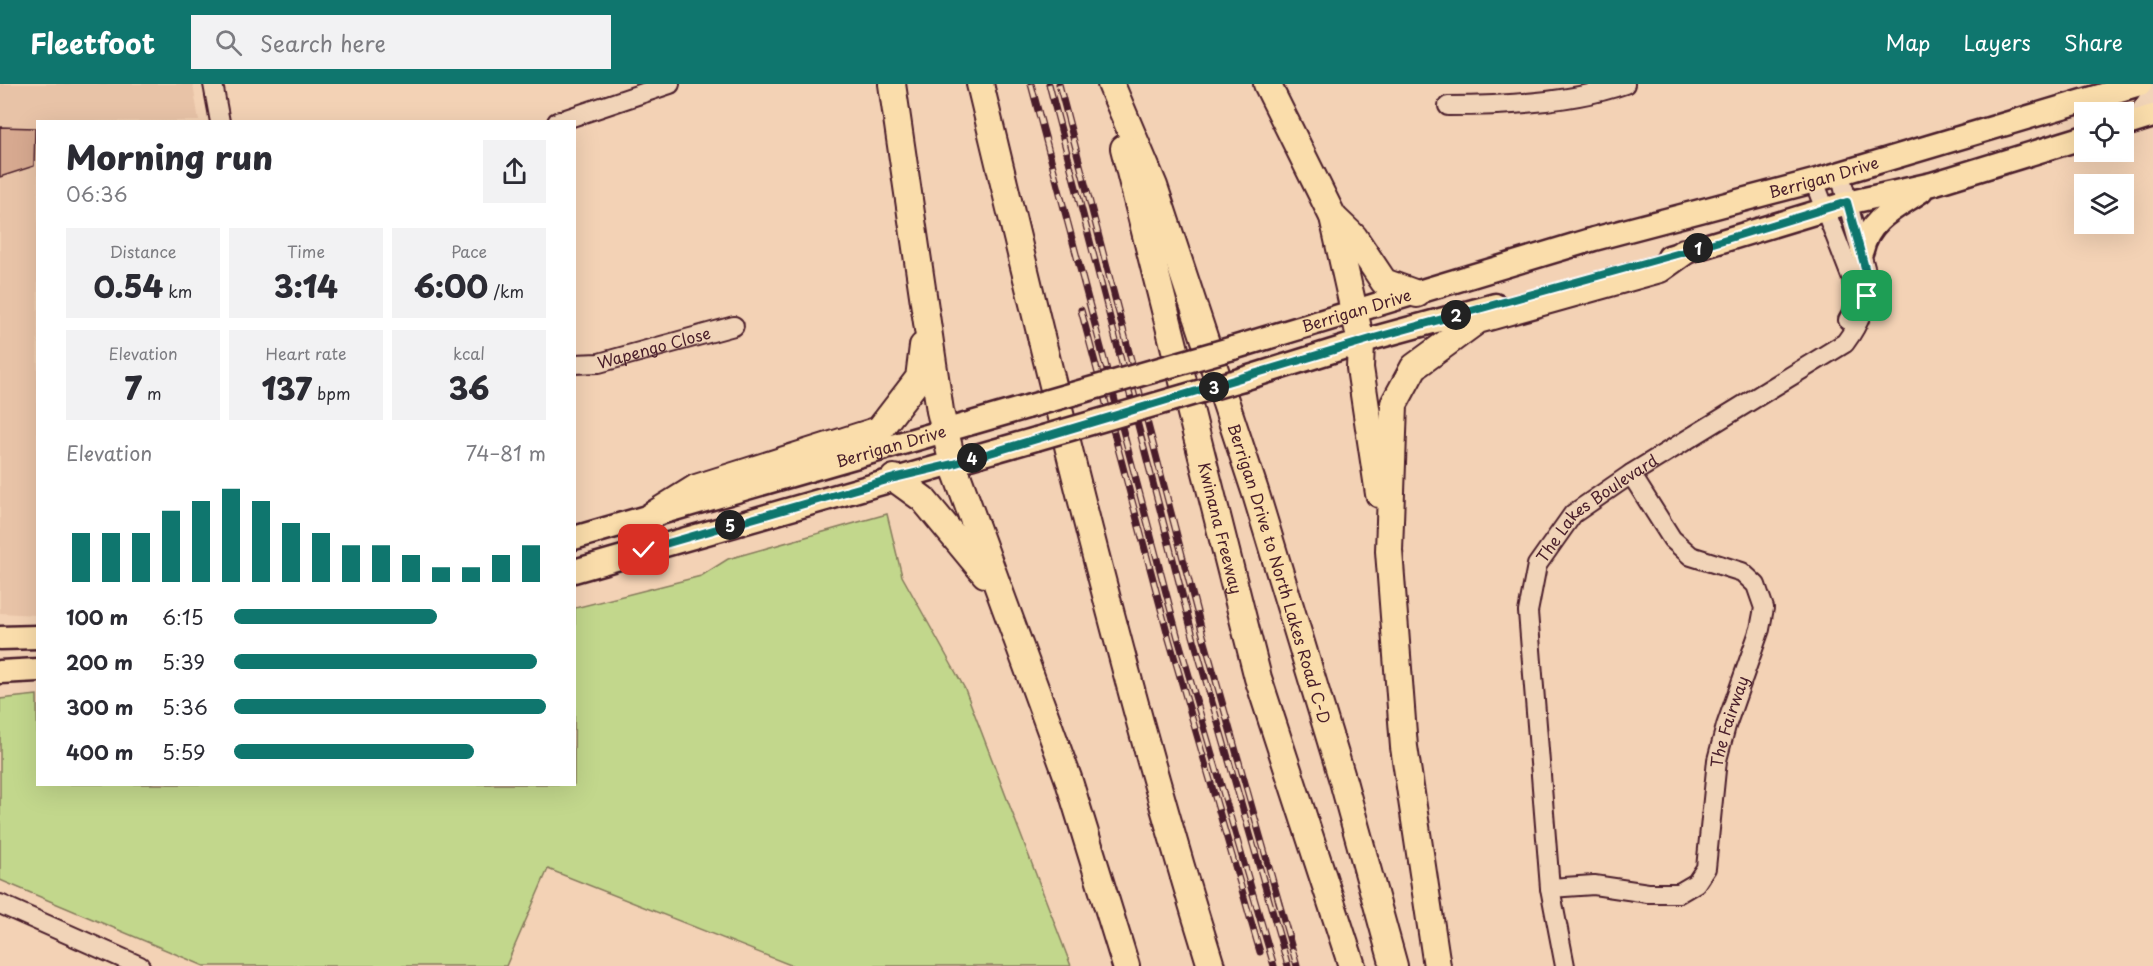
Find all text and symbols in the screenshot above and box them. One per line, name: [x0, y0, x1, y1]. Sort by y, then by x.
search box: [191, 15, 611, 69]
text: Fleetfoot: [30, 21, 155, 64]
icon: search: [212, 26, 245, 59]
text: Search here: [260, 26, 386, 59]
text: Map: [1886, 26, 1930, 58]
text: Layers: [1963, 26, 2031, 58]
text: Share: [2064, 26, 2123, 58]
map controls: [2074, 102, 2134, 234]
button: locate: [2074, 102, 2134, 162]
text: Morning run: [66, 131, 273, 181]
button: share: [483, 140, 546, 203]
street label: Berrigan Drive: [1766, 149, 1881, 203]
button: layers: [2074, 174, 2134, 234]
text: 06:36: [66, 179, 128, 209]
pin: 1: [1683, 233, 1713, 263]
text: 1: [1694, 236, 1702, 260]
text: Distance: [109, 239, 177, 263]
text: Time: [287, 239, 325, 263]
text: Pace: [451, 239, 487, 263]
text: 0.54: [94, 263, 163, 308]
text: 3:14: [274, 263, 338, 308]
text: 6:00: [414, 263, 488, 308]
pin: [1841, 270, 1892, 321]
text: km: [163, 279, 192, 303]
text: /km: [488, 279, 524, 303]
icon: arrive: [1850, 279, 1883, 312]
street label: Berrigan Drive: [1298, 282, 1414, 338]
pin: 2: [1441, 300, 1471, 330]
text: 2: [1450, 303, 1462, 327]
street label: Wapengo Close: [594, 320, 713, 374]
text: Elevation: [108, 341, 178, 365]
text: Heart rate: [266, 341, 346, 365]
text: kcal: [453, 341, 485, 365]
text: 7: [124, 365, 142, 410]
text: 137: [262, 365, 312, 410]
text: 36: [449, 365, 489, 410]
pin: 3: [1199, 372, 1229, 402]
text: 3: [1209, 375, 1219, 399]
text: m: [142, 381, 162, 405]
text: bpm: [312, 381, 350, 405]
street label: Berrigan Drive: [833, 418, 949, 473]
street label: Berrigan Drive to North Lakes Road C-D: [1222, 420, 1338, 726]
text: Elevation: [66, 438, 152, 468]
text: 74–81 m: [466, 438, 546, 468]
pin: 4: [957, 443, 987, 473]
text: 4: [967, 446, 977, 470]
street label: The Lakes Boulevard: [1529, 447, 1662, 567]
street label: Kwinana Freeway: [1193, 459, 1249, 596]
pin: 5: [715, 510, 745, 540]
text: 5: [725, 513, 735, 537]
pin: [618, 524, 669, 575]
icon: check: [627, 533, 660, 566]
text: 100 m: [66, 602, 128, 632]
text: 6:15: [162, 602, 204, 632]
text: 200 m: [66, 647, 133, 677]
text: 5:39: [162, 647, 205, 677]
street label: The Fairway: [1703, 672, 1754, 769]
text: 300 m: [66, 692, 134, 722]
text: 5:36: [162, 692, 208, 722]
text: 400 m: [66, 737, 134, 767]
text: 5:59: [162, 737, 206, 767]

